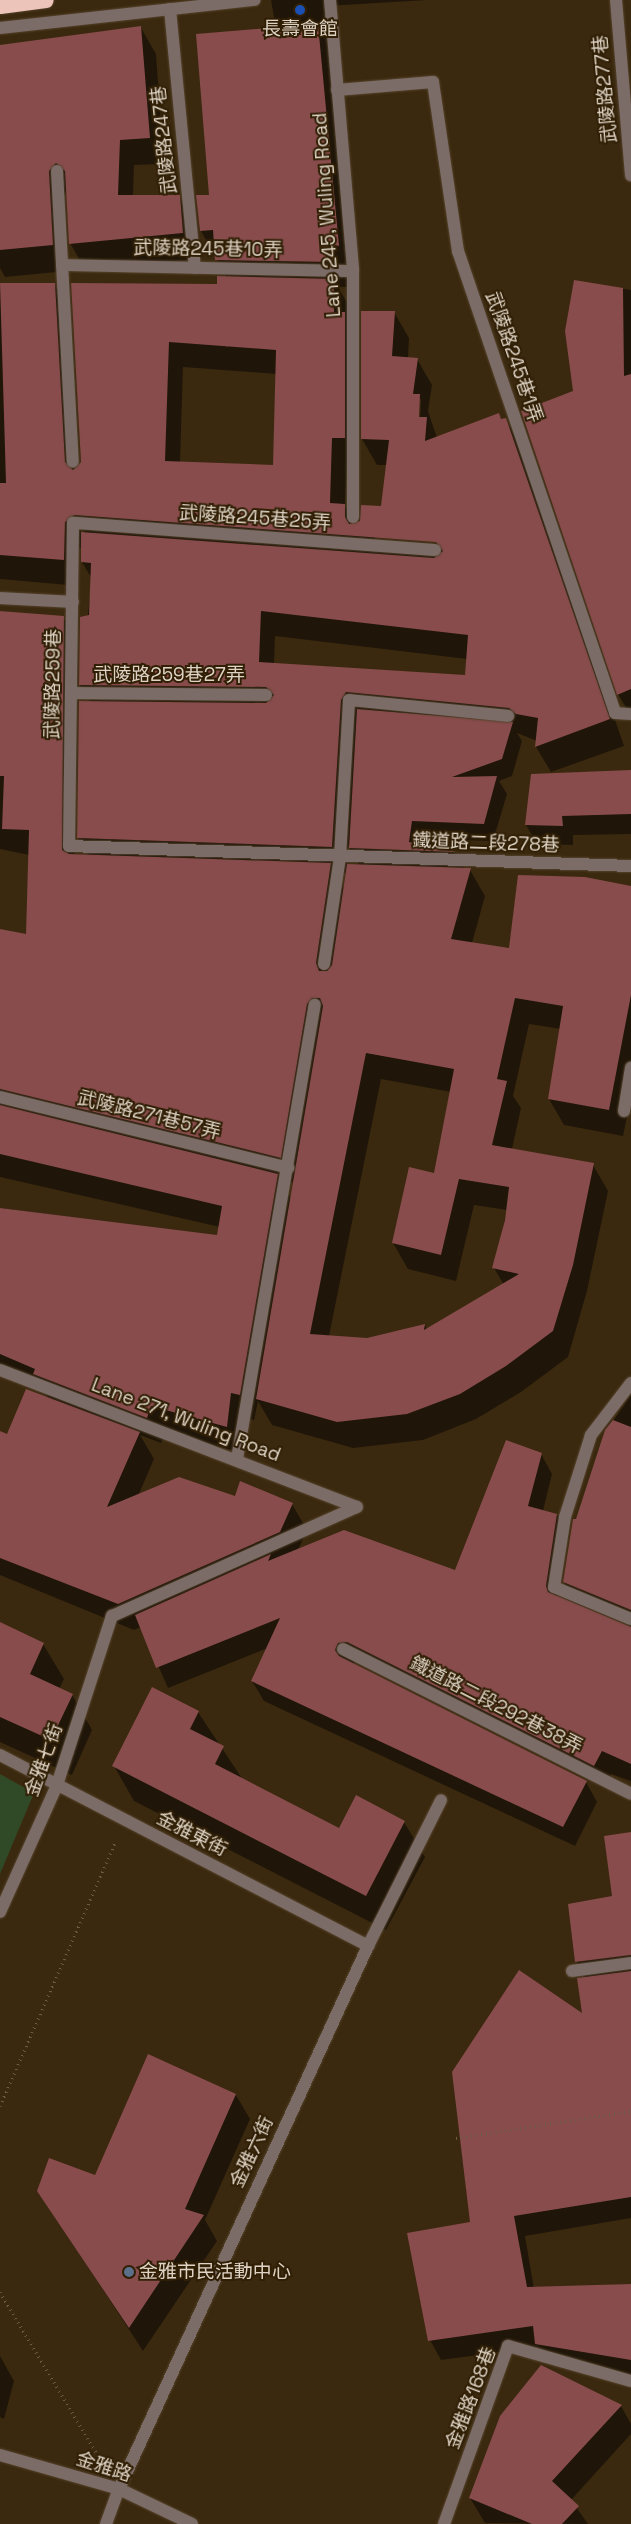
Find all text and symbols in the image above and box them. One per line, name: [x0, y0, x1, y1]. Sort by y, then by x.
marker: 長壽會館: [294, 4, 306, 16]
place label: 長壽會館: [262, 18, 338, 40]
street label: 武陵路277巷: [589, 34, 621, 144]
street label: 武陵路247巷: [147, 85, 181, 195]
street label: Lane 245, Wuling Road: [308, 112, 346, 318]
street label: 武陵路245巷10弄: [133, 236, 283, 262]
street label: 武陵路245巷1弄: [481, 288, 547, 426]
street label: 武陵路245巷25弄: [178, 501, 332, 535]
street label: 武陵路259巷: [41, 629, 65, 739]
street label: 武陵路259巷27弄: [93, 664, 245, 686]
street label: 鐵道路二段278巷: [412, 829, 560, 857]
street label: 武陵路271巷57弄: [75, 1086, 223, 1144]
street label: Lane 271, Wuling Road: [88, 1373, 284, 1467]
street label: 鐵道路二段292巷38弄: [406, 1652, 586, 1758]
street label: 金雅七街: [20, 1720, 68, 1800]
street label: 金雅東街: [153, 1807, 231, 1861]
street label: 金雅六街: [226, 2113, 278, 2191]
place label: 金雅市民活動中心: [139, 2261, 291, 2283]
marker: 金雅市民活動中心: [123, 2266, 135, 2278]
street label: 金雅路168巷: [441, 2344, 501, 2452]
street label: 金雅路: [73, 2447, 135, 2487]

